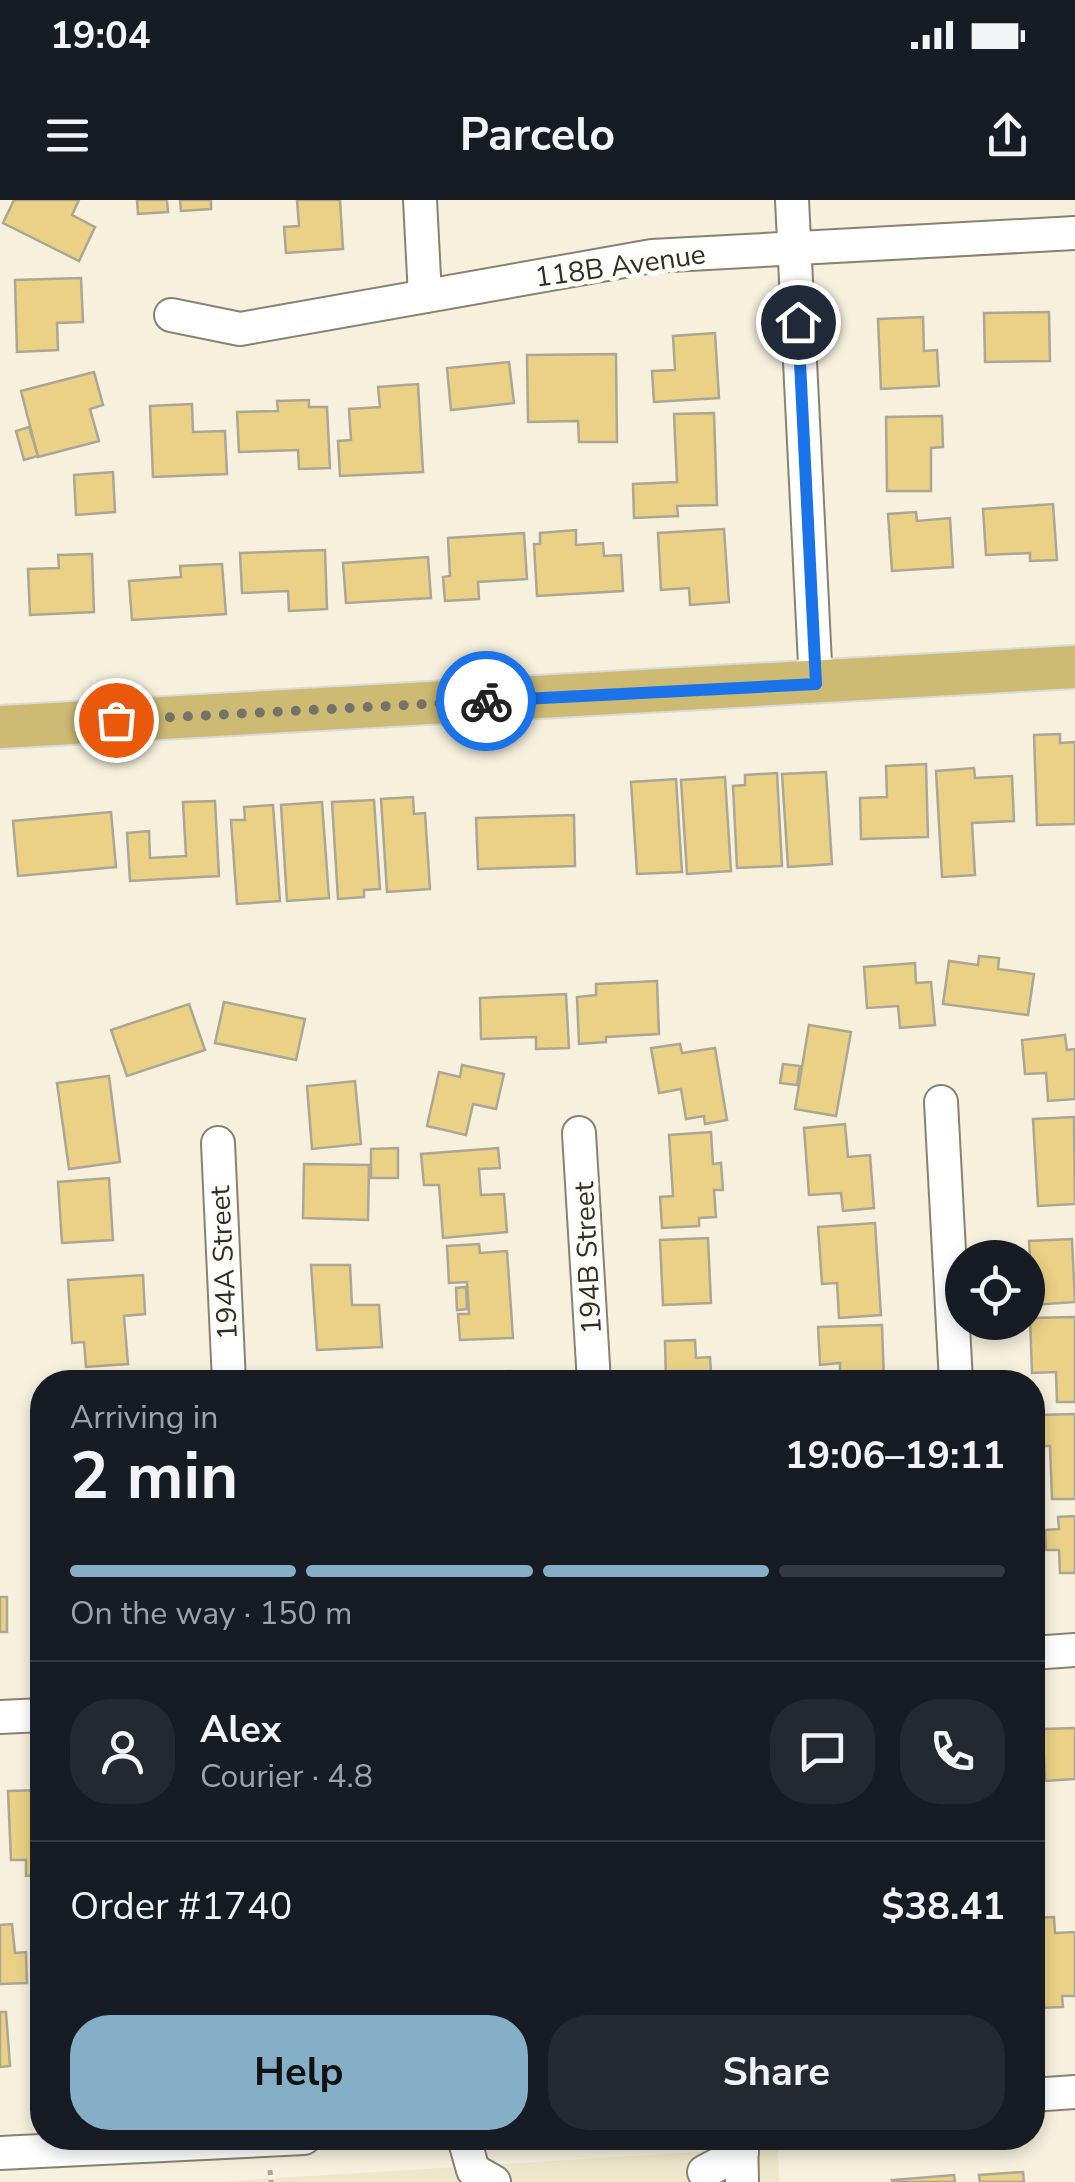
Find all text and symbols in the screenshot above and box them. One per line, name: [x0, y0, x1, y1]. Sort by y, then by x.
text: 19:04: [50, 10, 151, 61]
text: Parcelo: [460, 105, 615, 166]
icon: menu: [40, 108, 95, 163]
icon: share: [980, 108, 1035, 163]
street label: 118B Avenue: [532, 235, 708, 297]
pin: [756, 280, 841, 365]
icon: home: [771, 295, 826, 350]
courier: [436, 651, 536, 751]
icon: bike: [459, 674, 514, 729]
pin: [74, 678, 159, 763]
icon: bag: [89, 693, 144, 748]
street label: 194B Street: [565, 1180, 611, 1335]
street label: 194A Street: [201, 1185, 247, 1341]
map controls: [945, 1240, 1045, 1340]
button: locate: [945, 1240, 1045, 1340]
text: Arriving in: [70, 1396, 218, 1439]
text: 19:06–19:11: [785, 1430, 1005, 1481]
text: 2 min: [70, 1432, 238, 1521]
text: On the way · 150 m: [70, 1592, 352, 1635]
button: person: [70, 1699, 175, 1804]
button: chat: [770, 1699, 875, 1804]
button: phone: [900, 1699, 1005, 1804]
text: Alex: [200, 1704, 281, 1755]
text: Courier · 4.8: [200, 1755, 373, 1798]
text: Order #1740: [70, 1881, 292, 1932]
text: $38.41: [882, 1881, 1005, 1932]
button: Help: [70, 2015, 528, 2130]
button: Share: [548, 2015, 1005, 2130]

